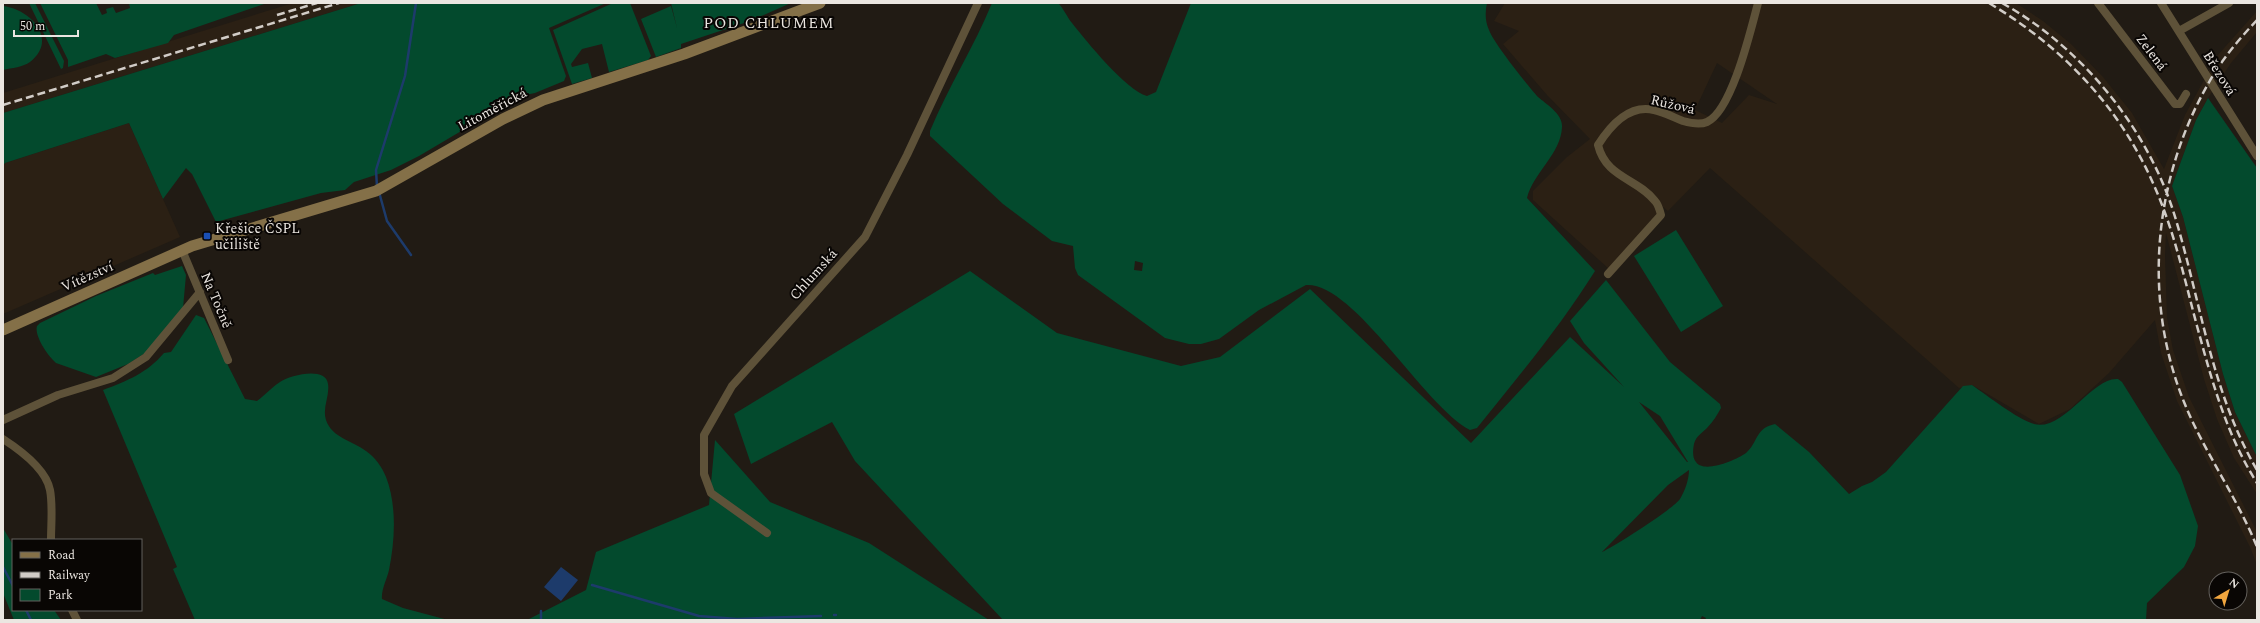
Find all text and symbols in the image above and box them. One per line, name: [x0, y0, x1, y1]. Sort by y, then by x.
scale bar: [14, 12, 78, 38]
district label: POD CHLUMEM: [704, 12, 834, 35]
text: 50 m: [20, 17, 45, 36]
street label: Zelená: [2131, 29, 2173, 75]
street label: Březová: [2198, 47, 2242, 100]
street label: Litoměřická: [454, 82, 531, 136]
street label: Růžová: [1649, 89, 1697, 120]
place label: Křešice ČSPL učiliště: [215, 218, 300, 255]
marker: Křešice ČSPL učiliště: [202, 231, 212, 241]
street label: Chlumská: [785, 244, 842, 305]
street label: Vítězství: [58, 255, 117, 297]
street label: Na Točně: [195, 269, 238, 332]
legend: [12, 539, 142, 611]
text: Road: [48, 546, 75, 565]
text: Railway: [48, 566, 91, 585]
north arrow: [2208, 571, 2248, 611]
text: N: [2225, 574, 2243, 593]
text: Park: [48, 586, 73, 605]

